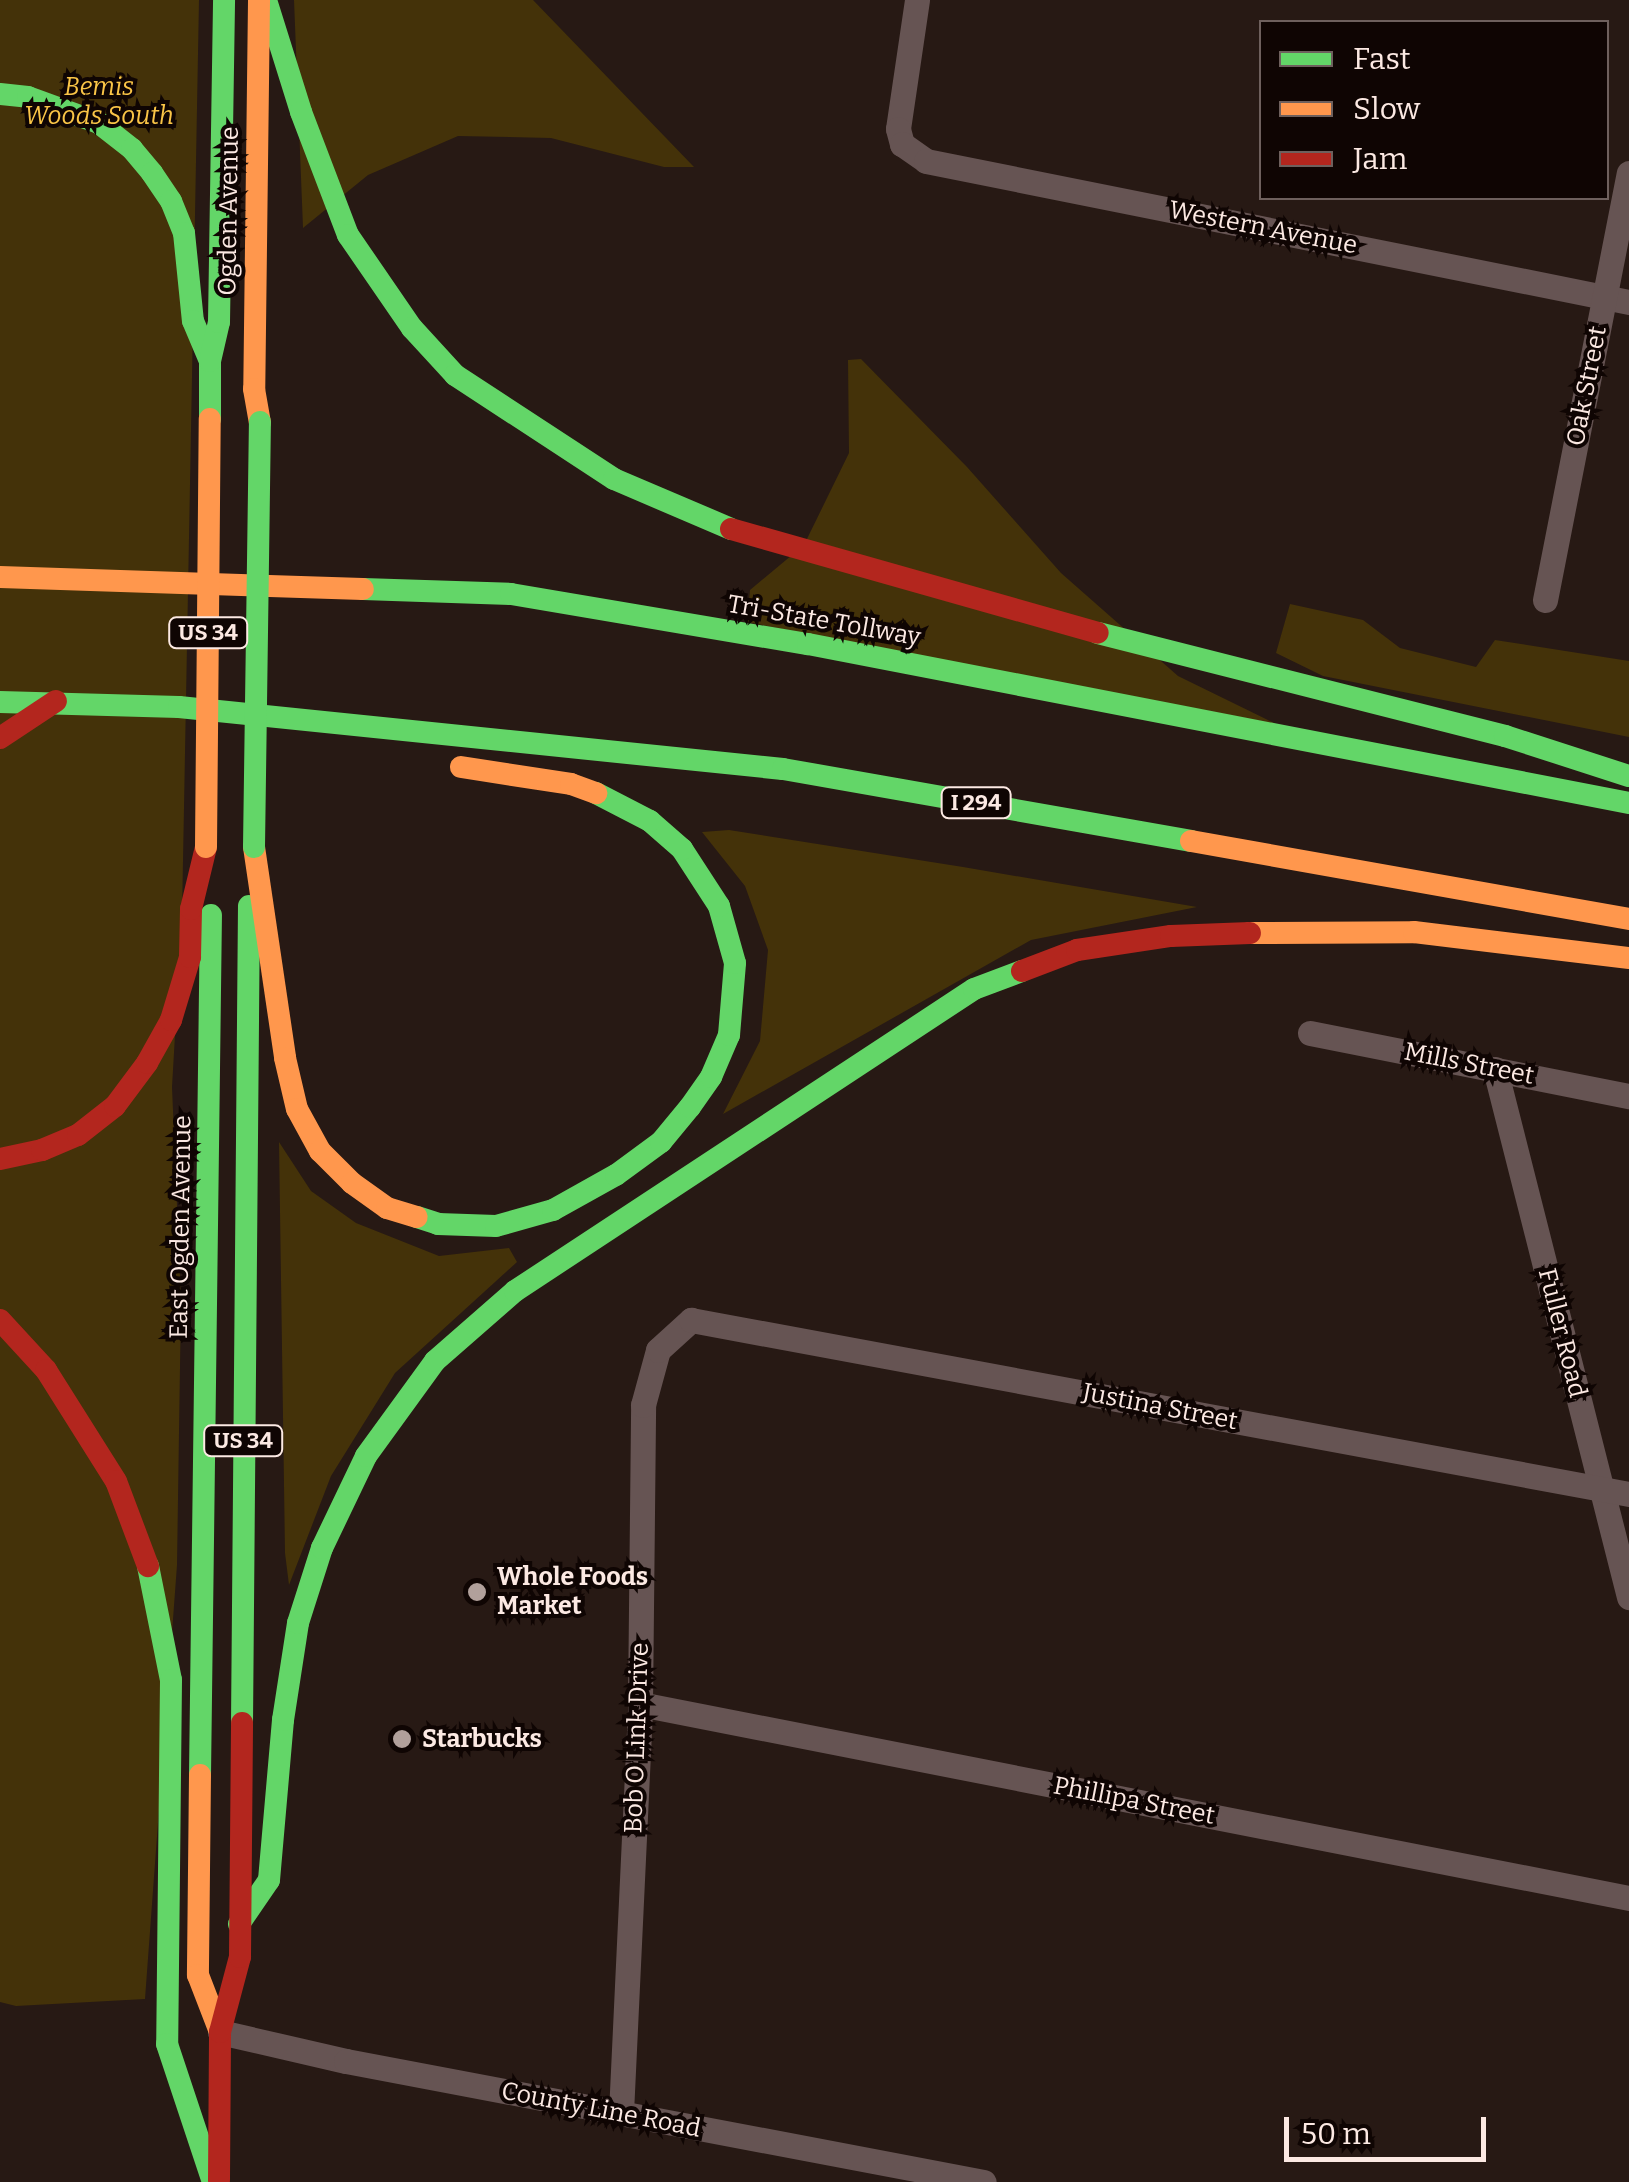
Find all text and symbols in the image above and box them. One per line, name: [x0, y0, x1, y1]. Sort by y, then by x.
legend: [1259, 20, 1609, 200]
text: Fast: [1353, 41, 1411, 77]
park label: Bemis Woods South: [24, 73, 174, 132]
text: Slow: [1353, 91, 1420, 127]
street label: Ogden Avenue: [213, 126, 245, 296]
text: Jam: [1353, 141, 1407, 177]
street label: Western Avenue: [1166, 195, 1360, 261]
street label: Oak Street: [1561, 323, 1613, 449]
street label: Tri-State Tollway: [725, 589, 923, 653]
road number: US 34: [168, 616, 248, 650]
road number: I 294: [938, 786, 1014, 820]
street label: Mills Street: [1402, 1037, 1536, 1091]
street label: East Ogden Avenue: [164, 1115, 198, 1339]
street label: Fuller Road: [1531, 1265, 1593, 1401]
street label: Justina Street: [1080, 1377, 1240, 1437]
road number: US 34: [203, 1424, 283, 1458]
place label: Whole Foods Market: [497, 1563, 648, 1622]
marker: Whole Foods Market: [466, 1581, 488, 1603]
street label: Bob O Link Drive: [619, 1642, 655, 1834]
place label: Starbucks: [422, 1724, 542, 1754]
marker: Starbucks: [391, 1728, 413, 1750]
street label: Phillipa Street: [1051, 1771, 1217, 1831]
street label: County Line Road: [499, 2076, 703, 2144]
scale bar: [1289, 2097, 1492, 2159]
text: 50 m: [1301, 2116, 1371, 2152]

